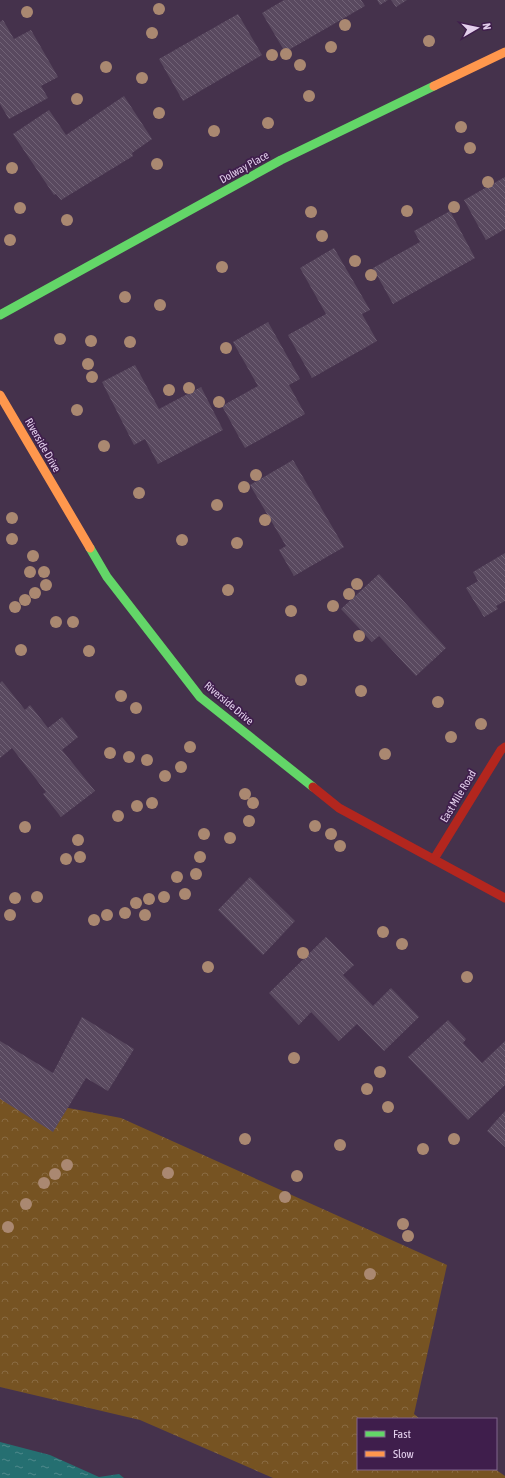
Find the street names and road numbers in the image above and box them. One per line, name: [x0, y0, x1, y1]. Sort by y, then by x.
street label: Dolway Place: [217, 149, 271, 185]
street label: Riverside Drive: [23, 416, 63, 474]
street label: Riverside Drive: [202, 679, 256, 727]
street label: East Mile Road: [438, 768, 478, 824]

